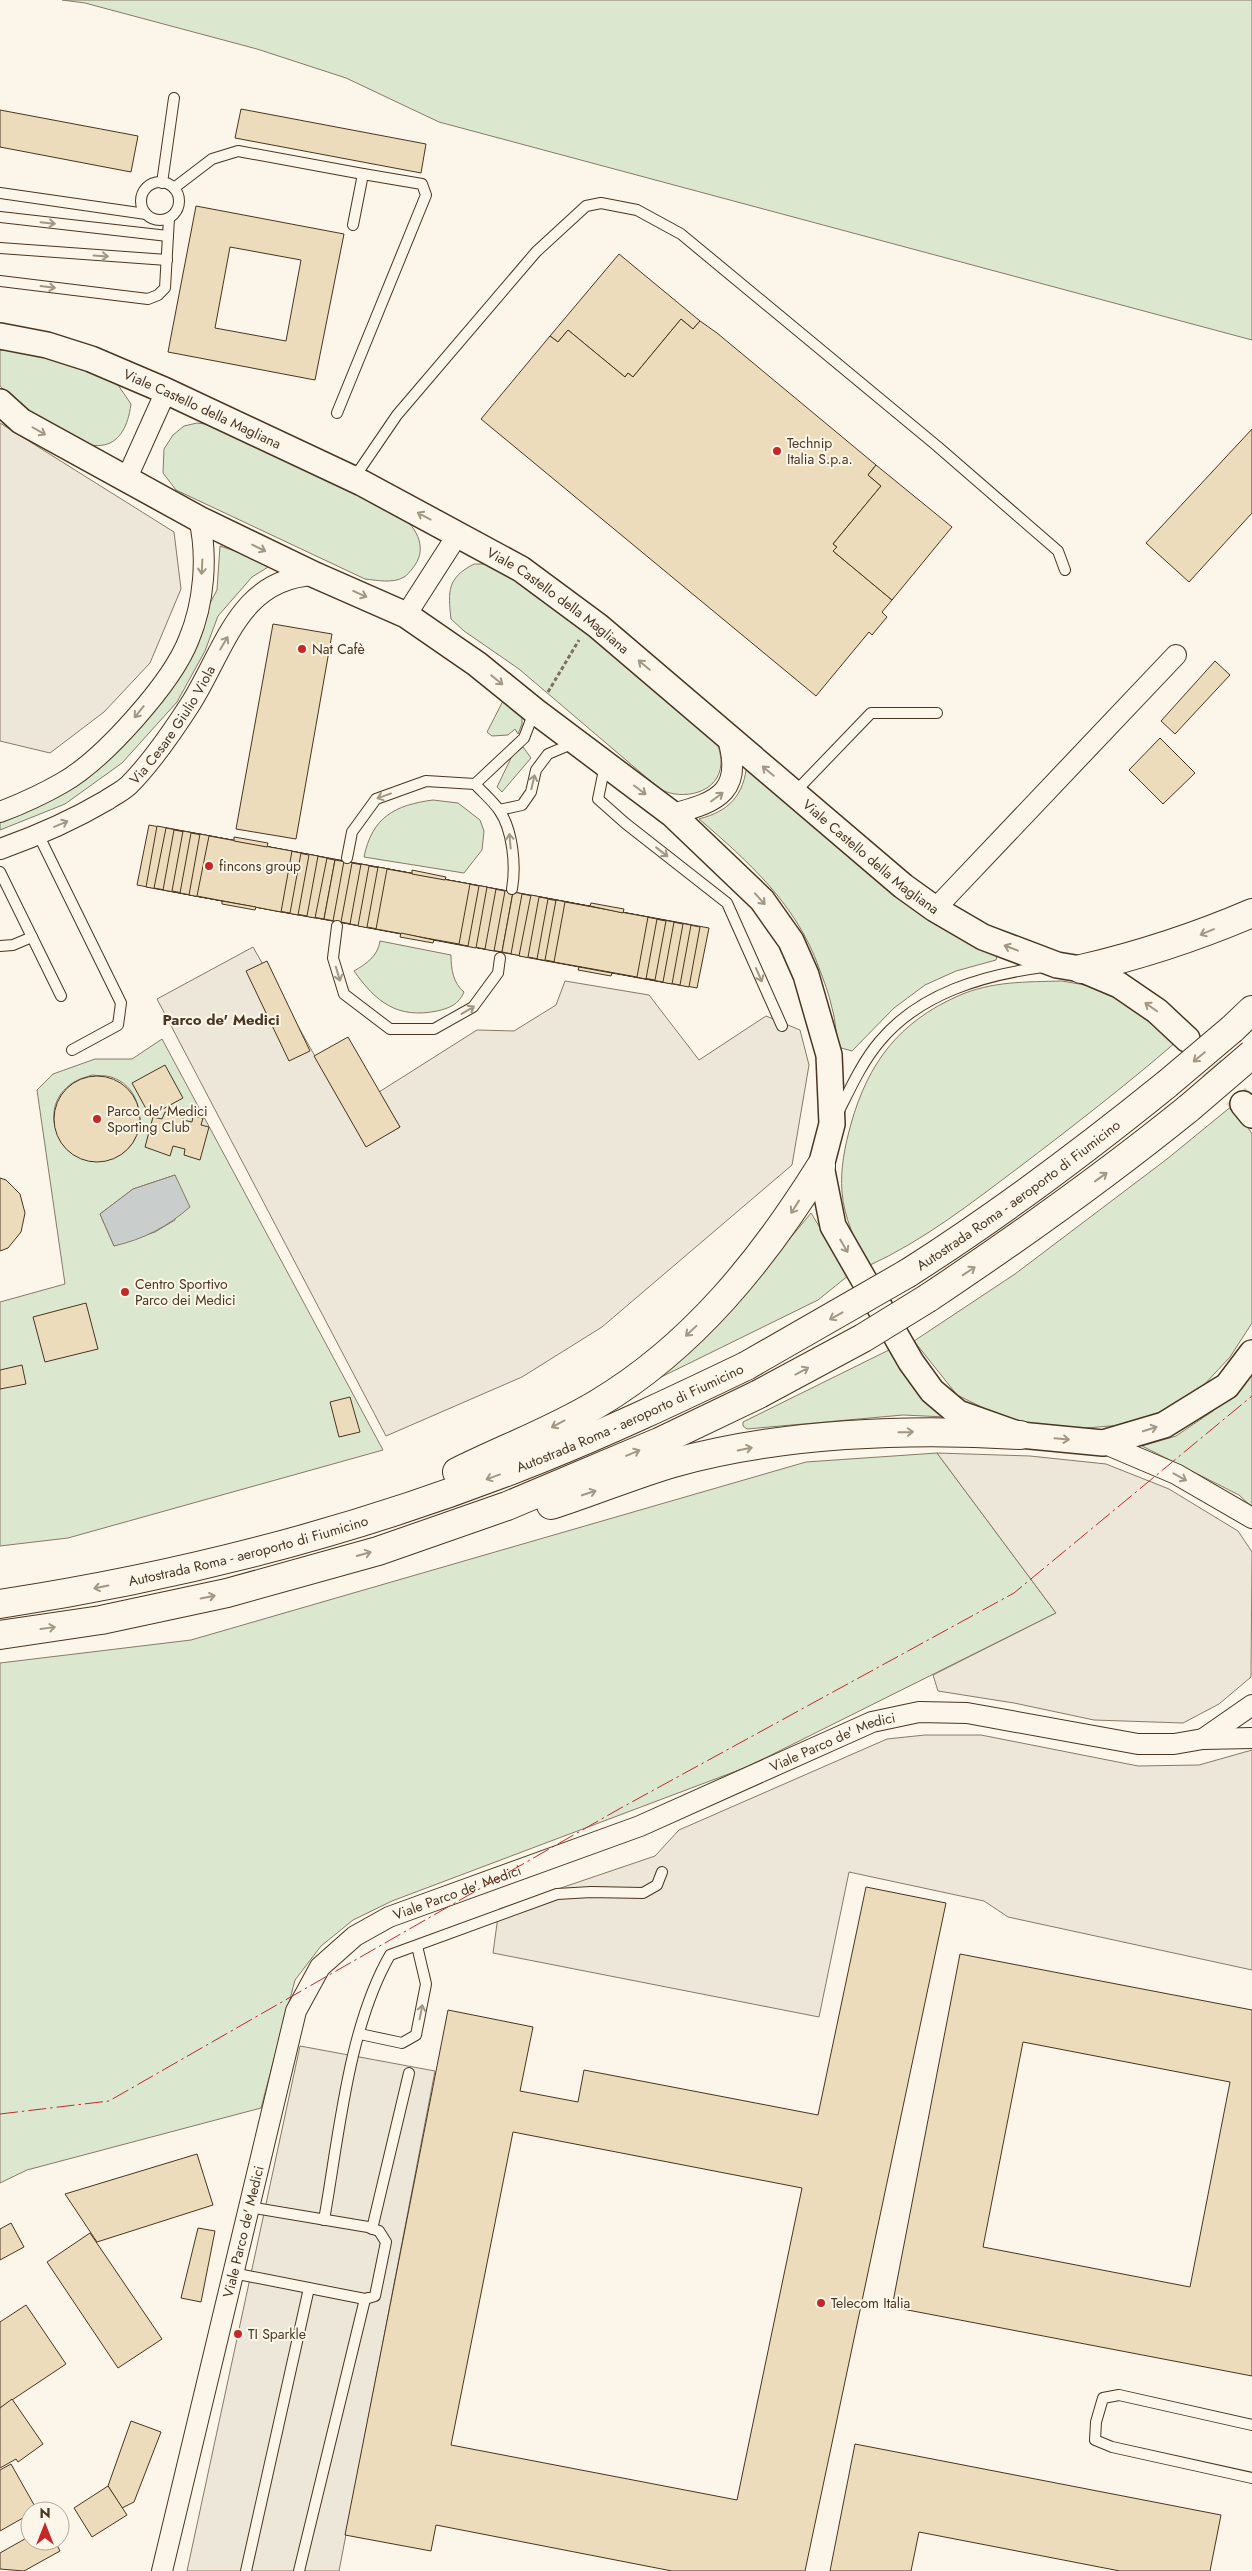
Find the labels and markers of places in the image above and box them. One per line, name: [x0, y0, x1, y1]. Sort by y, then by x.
place label: Technip Italia S.p.a.: [787, 433, 853, 469]
marker: Technip Italia S.p.a.: [771, 445, 783, 457]
place label: Nat Cafè: [312, 639, 365, 659]
marker: Nat Cafè: [296, 643, 308, 655]
place label: fincons group: [219, 856, 301, 876]
marker: fincons group: [203, 860, 215, 872]
place label: Parco de' Medici Sporting Club: [107, 1101, 208, 1137]
marker: Parco de' Medici Sporting Club: [91, 1113, 103, 1125]
place label: Centro Sportivo Parco dei Medici: [135, 1274, 236, 1310]
marker: Centro Sportivo Parco dei Medici: [119, 1286, 131, 1298]
place label: Telecom Italia: [831, 2293, 910, 2313]
marker: Telecom Italia: [815, 2297, 827, 2309]
place label: TI Sparkle: [248, 2324, 306, 2344]
marker: TI Sparkle: [232, 2328, 244, 2340]

